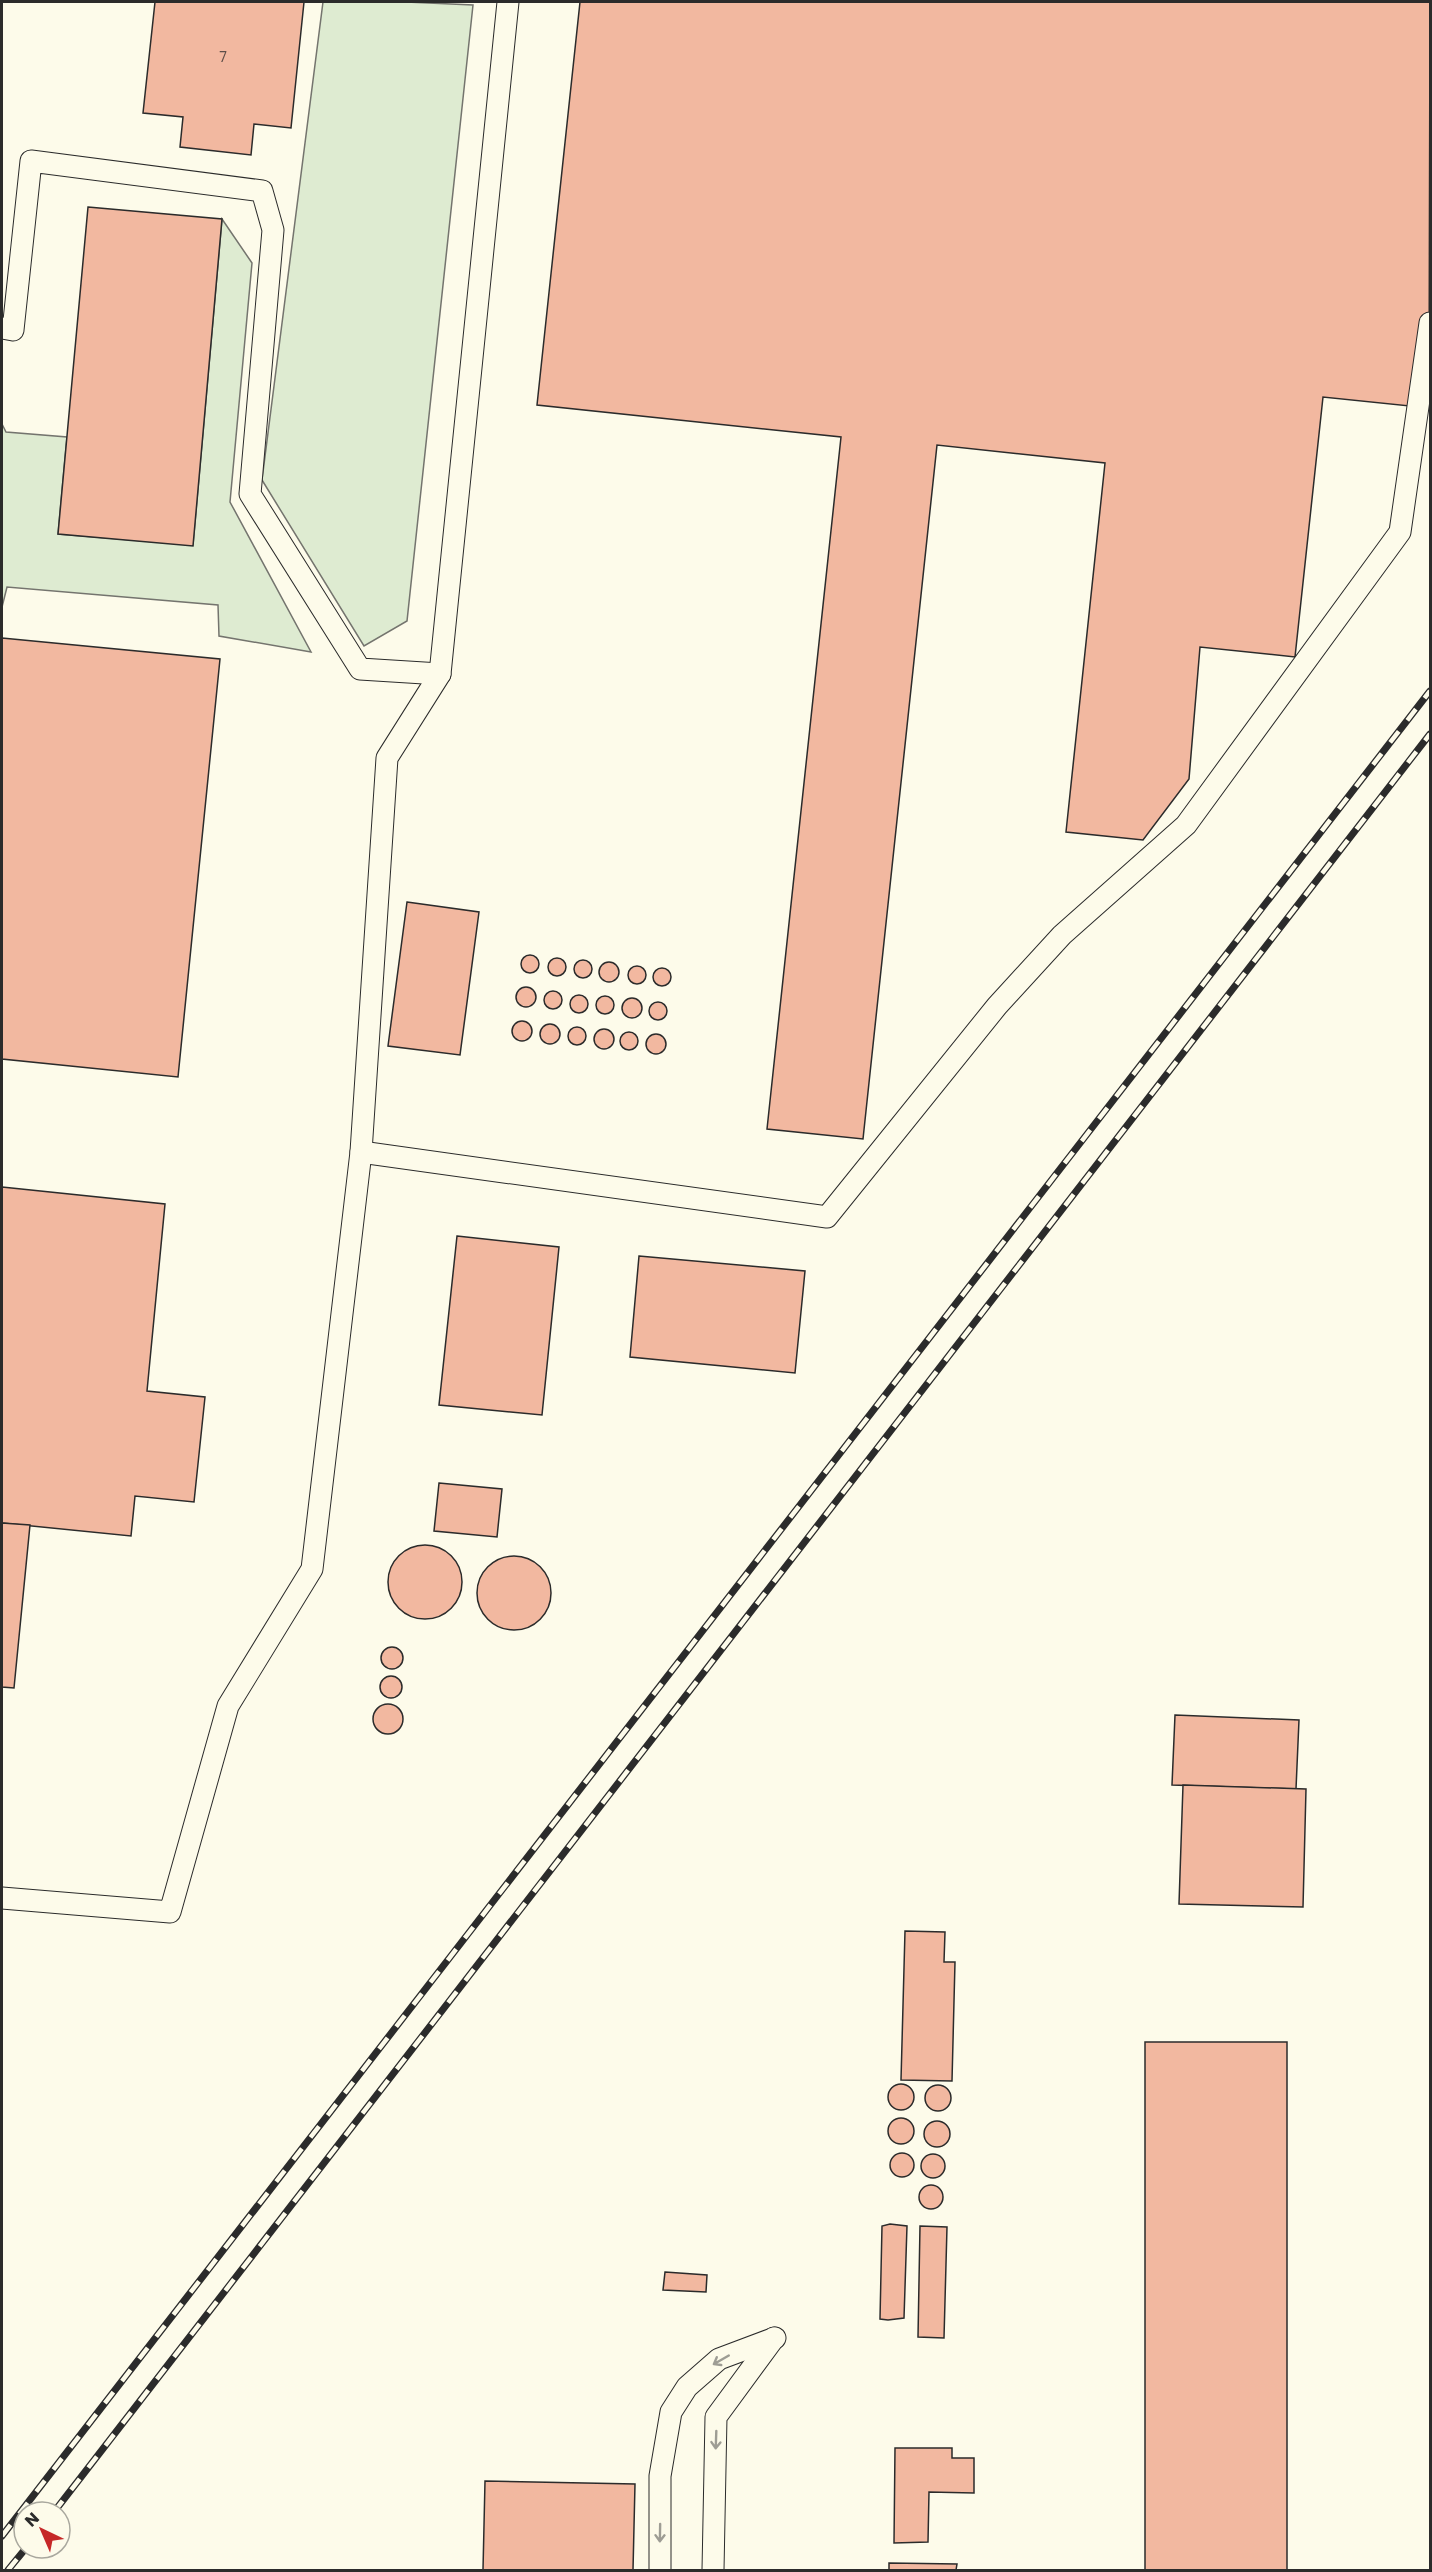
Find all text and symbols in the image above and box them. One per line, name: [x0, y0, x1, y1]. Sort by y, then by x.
house number: 7: [219, 47, 227, 67]
one-way arrow: [713, 2354, 730, 2366]
one-way arrow: [710, 2429, 721, 2449]
north arrow: [12, 2500, 72, 2560]
text: N: [20, 2507, 44, 2532]
one-way arrow: [654, 2522, 666, 2542]

